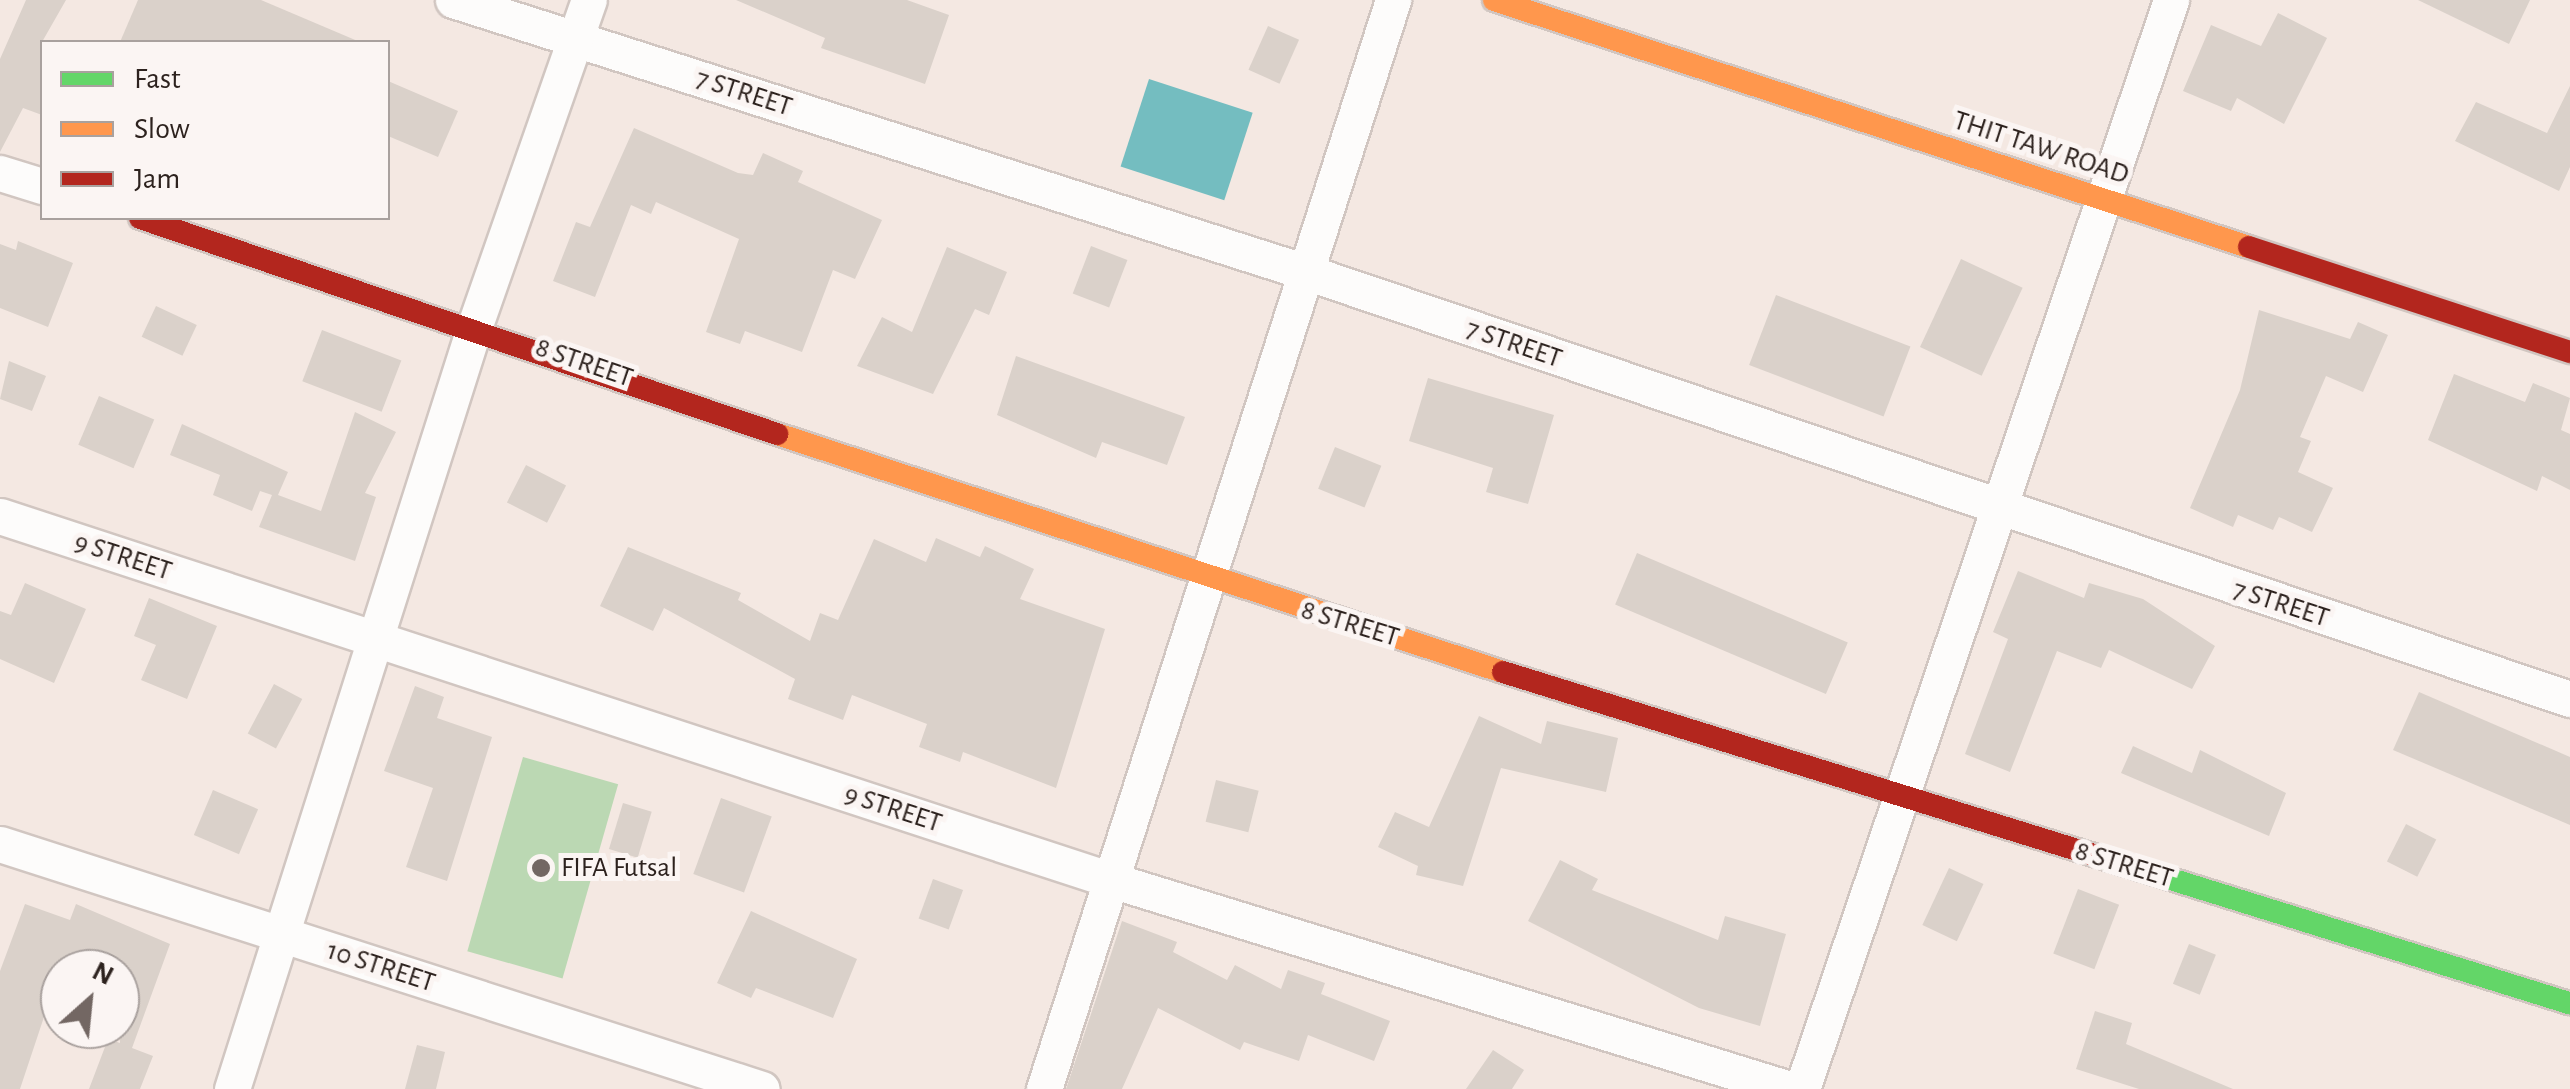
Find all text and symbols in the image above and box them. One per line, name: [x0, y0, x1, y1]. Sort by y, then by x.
legend: [40, 40, 390, 220]
street label: 7 STREET: [692, 62, 796, 124]
text: Fast: [134, 64, 181, 94]
street label: THIT TAW ROAD: [1949, 104, 2133, 192]
text: Slow: [134, 114, 190, 144]
text: Jam: [134, 164, 180, 194]
street label: 7 STREET: [1462, 312, 1566, 376]
street label: 8 STREET: [531, 331, 637, 395]
street label: 9 STREET: [70, 525, 176, 589]
street label: 7 STREET: [2229, 573, 2333, 635]
street label: 8 STREET: [1297, 593, 1403, 655]
street label: 9 STREET: [840, 777, 946, 841]
street label: 8 STREET: [2071, 834, 2177, 896]
place label: FIFA Futsal: [561, 851, 677, 885]
marker: FIFA Futsal: [530, 857, 552, 879]
street label: 10 STREET: [323, 934, 439, 1000]
north arrow: [40, 949, 140, 1049]
text: N: [88, 957, 118, 991]

